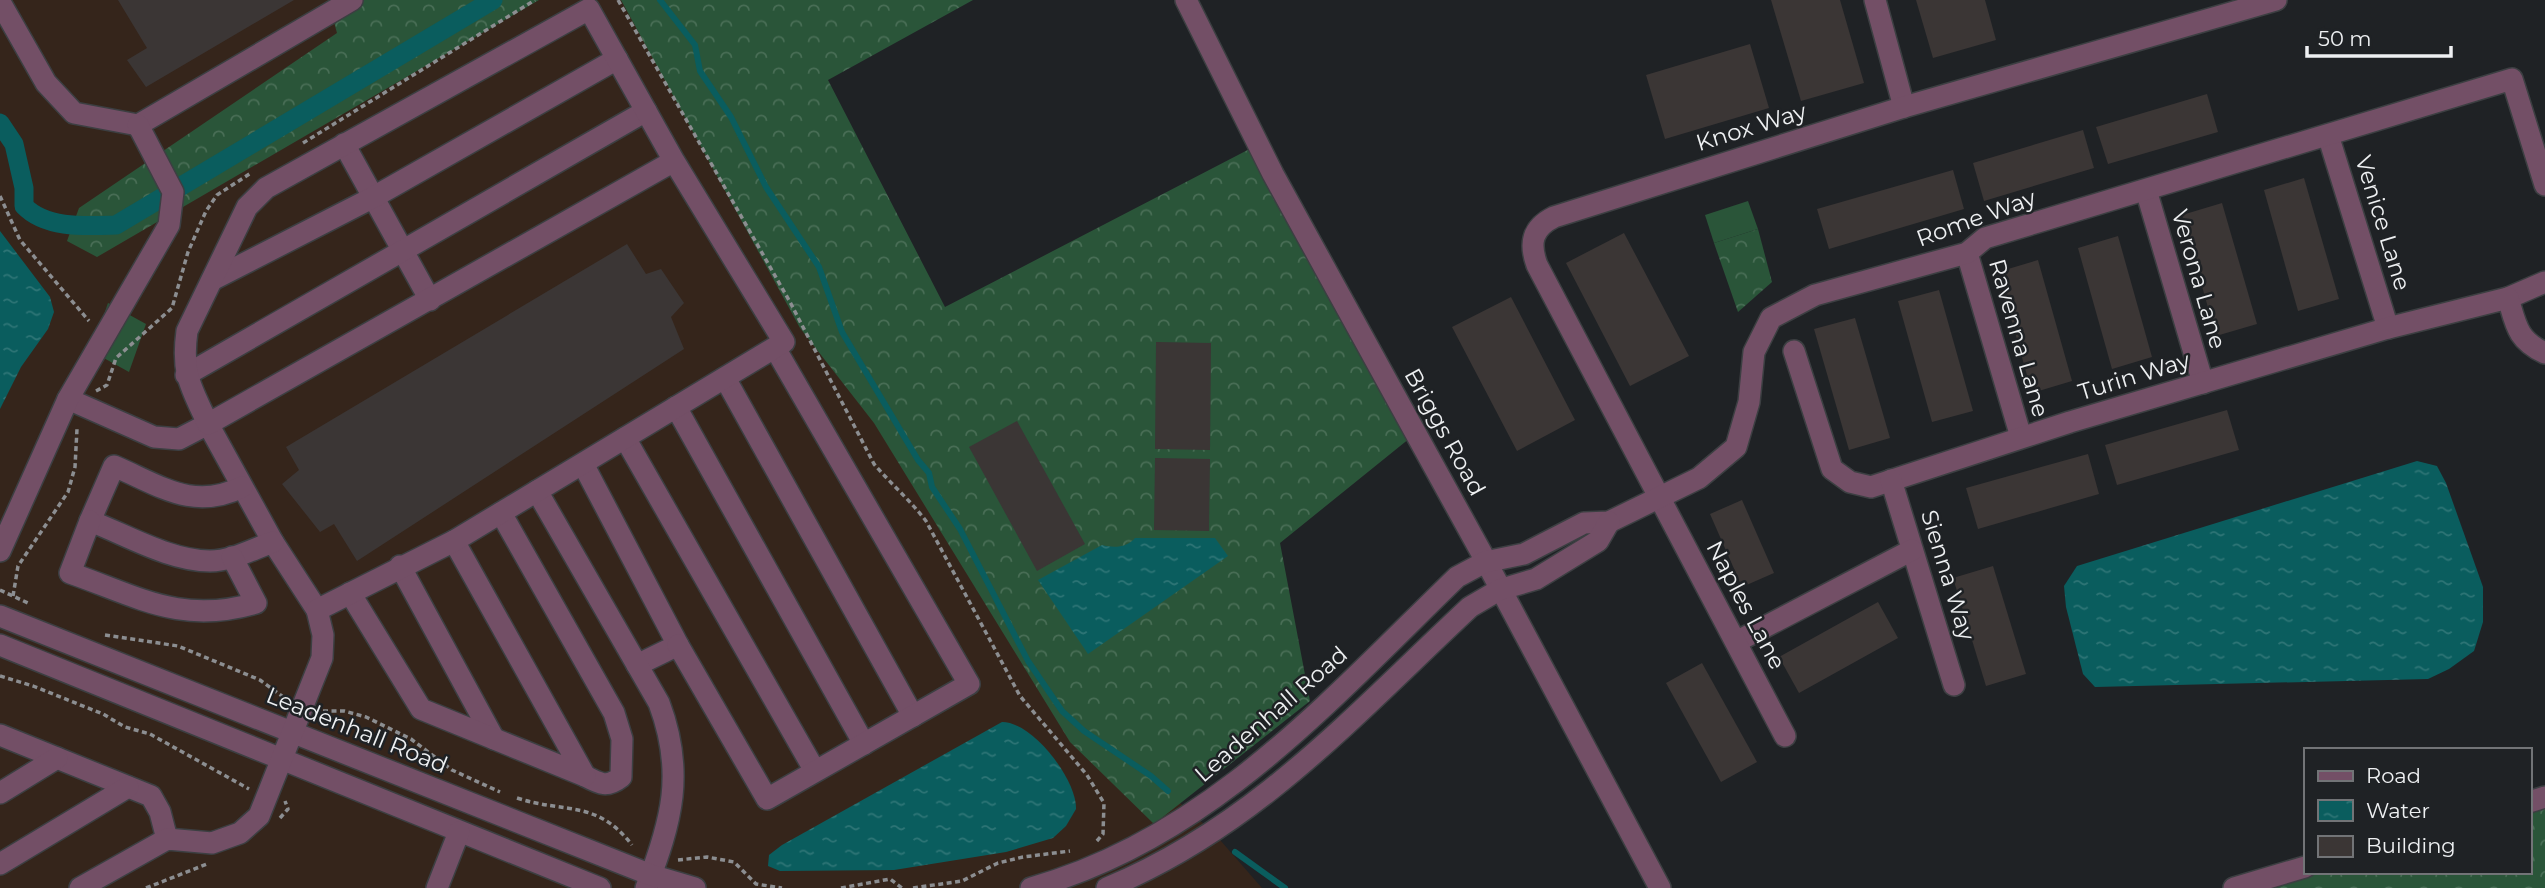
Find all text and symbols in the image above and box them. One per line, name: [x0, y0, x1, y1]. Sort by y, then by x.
scale bar: [2307, 14, 2450, 58]
text: 50 m: [2318, 26, 2372, 51]
street label: Knox Way: [1692, 97, 1810, 157]
street label: Venice Lane: [2349, 152, 2417, 294]
street label: Rome Way: [1912, 183, 2040, 253]
street label: Verona Lane: [2166, 206, 2232, 352]
street label: Ravenna Lane: [1983, 256, 2055, 420]
street label: Turin Way: [2075, 346, 2194, 406]
street label: Briggs Road: [1398, 363, 1492, 501]
street label: Sienna Way: [1915, 506, 1981, 644]
street label: Naples Lane: [1700, 536, 1792, 674]
street label: Leadenhall Road: [1189, 640, 1353, 788]
street label: Leadenhall Road: [262, 681, 452, 779]
legend: [2304, 748, 2531, 874]
text: Road: [2366, 763, 2421, 788]
text: Water: [2366, 798, 2430, 823]
text: Building: [2366, 833, 2456, 858]

